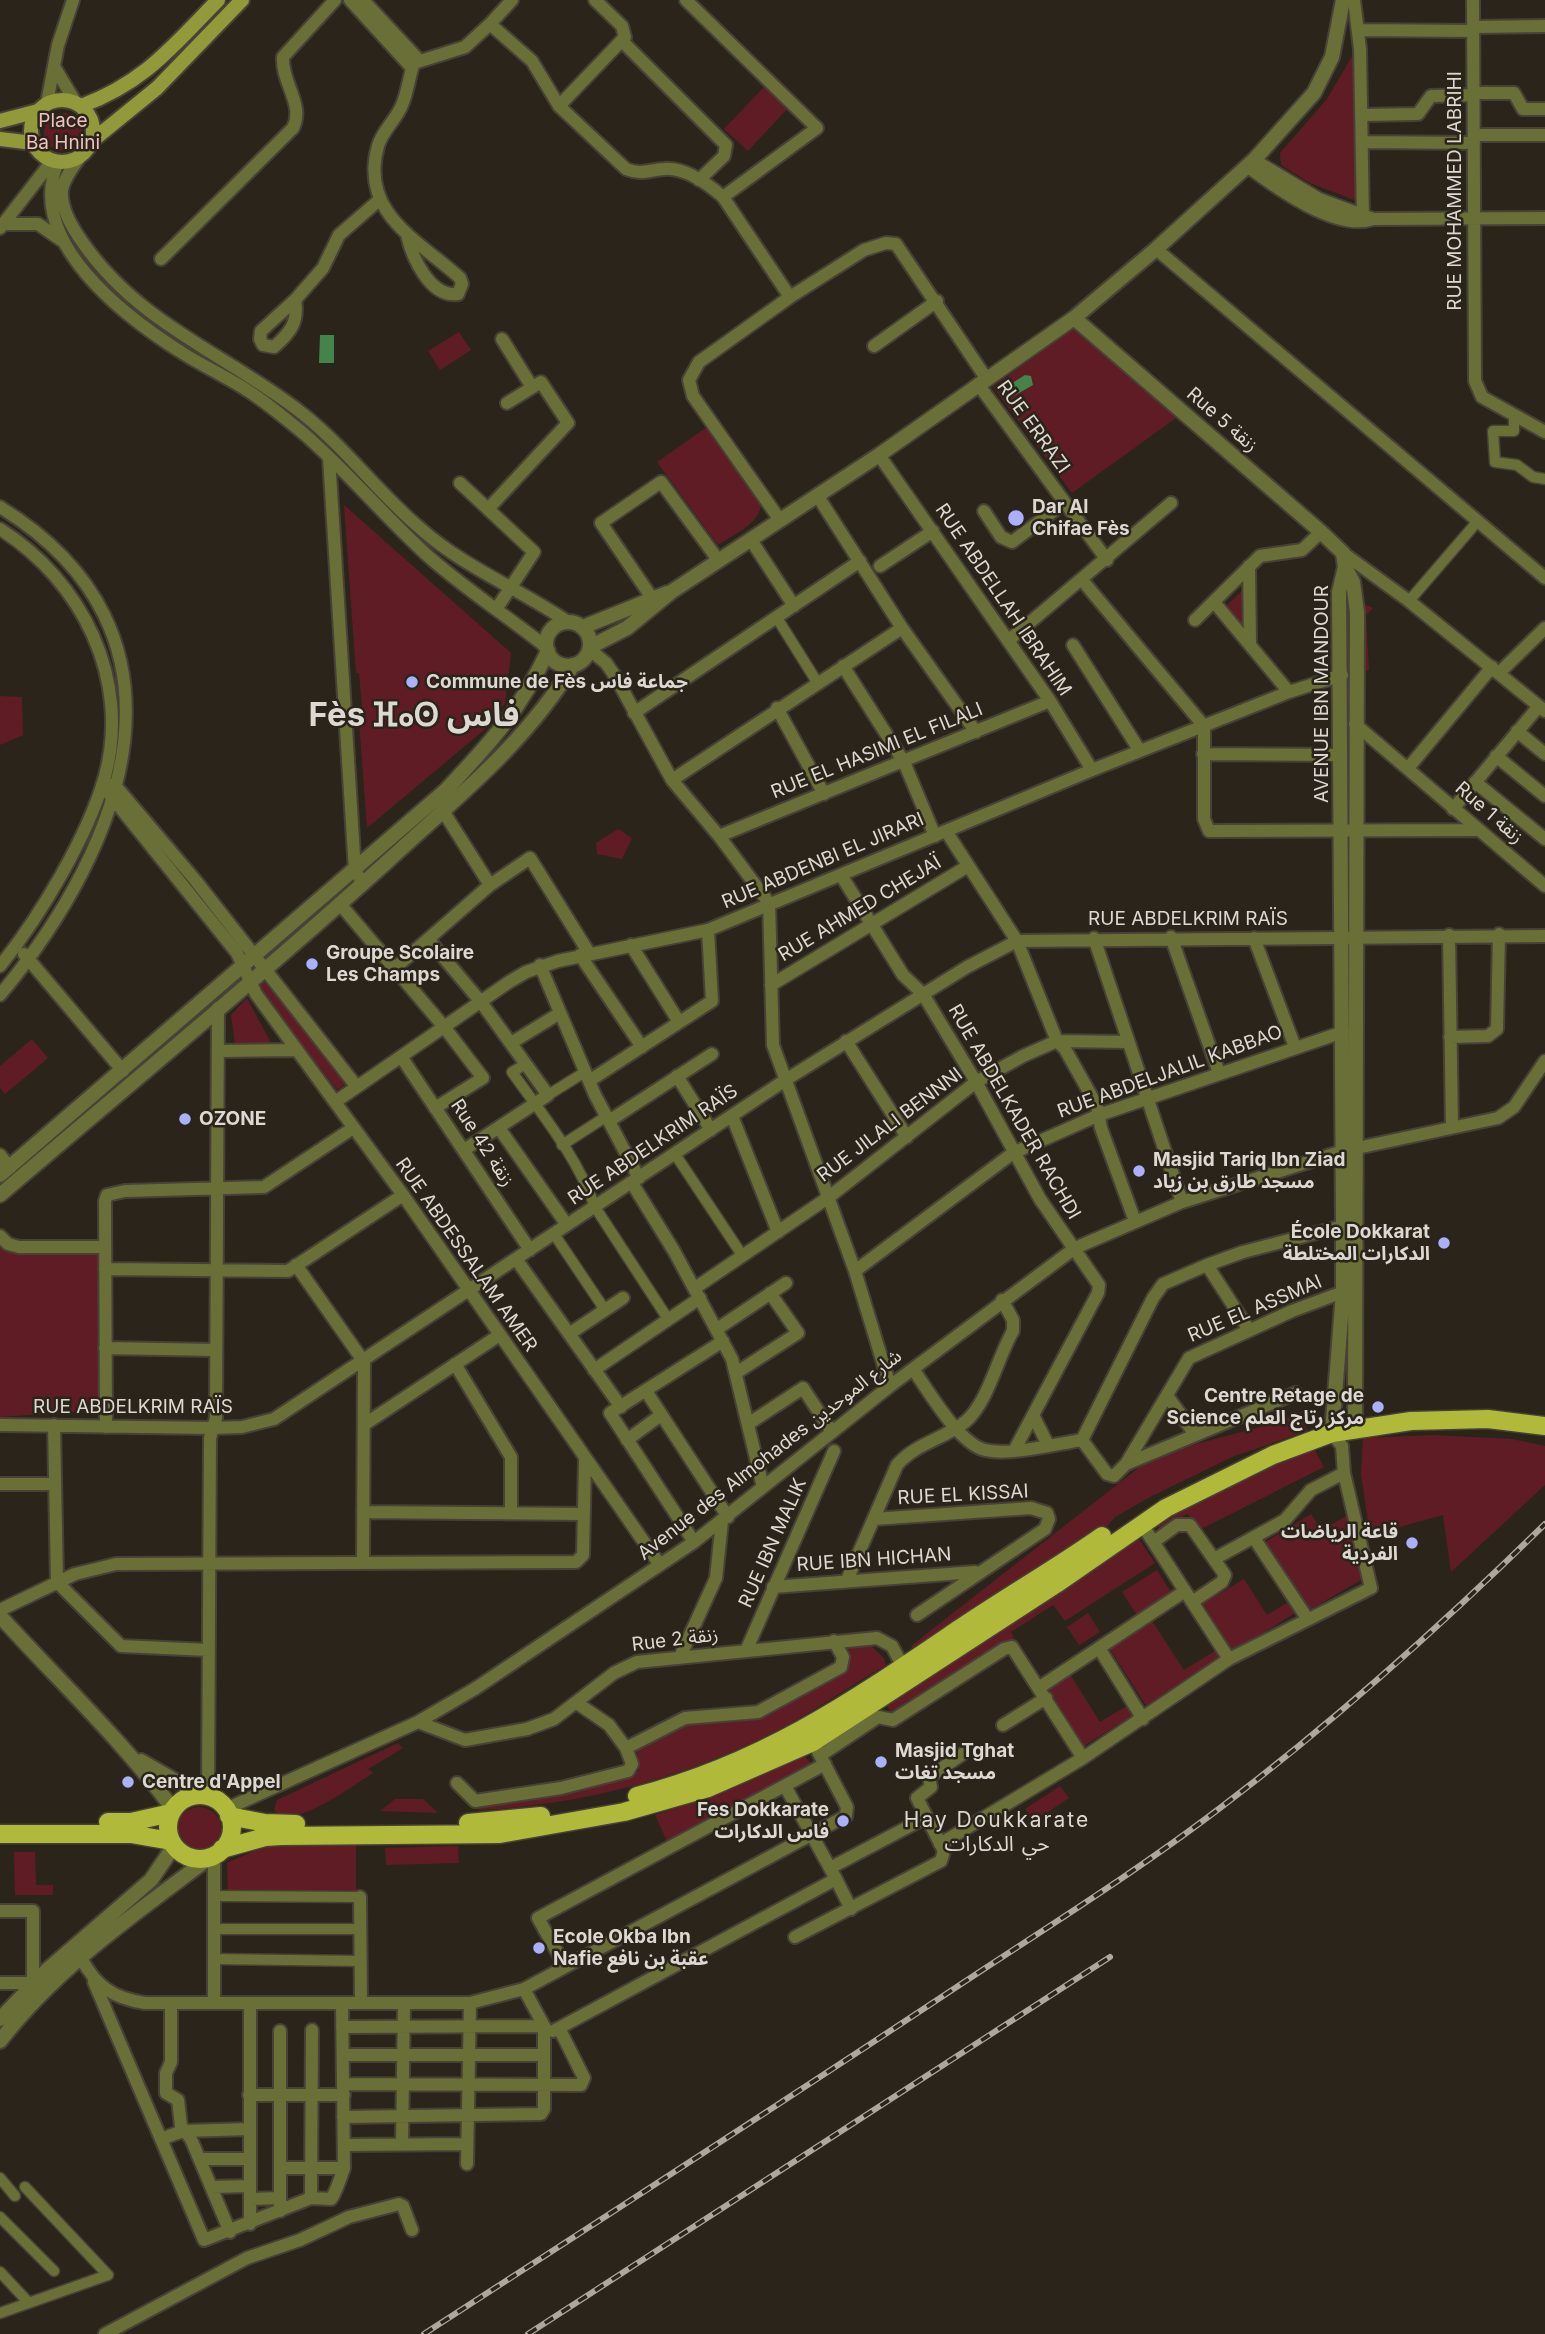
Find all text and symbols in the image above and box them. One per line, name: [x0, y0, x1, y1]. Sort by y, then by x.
street label: RUE MOHAMMED LABRIHI: [1444, 71, 1466, 311]
park label: Place Ba Hnini: [26, 110, 100, 154]
street label: RUE ERRAZI: [992, 376, 1074, 478]
street label: Rue 5 زنقة: [1182, 383, 1262, 457]
place label: Dar Al Chifae Fès: [1032, 496, 1130, 540]
street label: RUE ABDELLAH IBRAHIM: [930, 499, 1076, 701]
marker: Dar Al Chifae Fès: [1006, 508, 1026, 528]
street label: AVENUE IBN MANDOUR: [1311, 585, 1333, 803]
place label: Commune de Fès جماعة فاس: [426, 671, 688, 693]
marker: Commune de Fès جماعة فاس: [404, 674, 420, 690]
district label: Fès ⴼⴰⵙ فاس: [309, 696, 519, 736]
street label: RUE EL HASIMI EL FILALI: [768, 698, 986, 804]
street label: Rue 1 زنقة: [1450, 777, 1528, 849]
street label: RUE ABDENBI EL JIRARI: [719, 808, 927, 914]
street label: RUE AHMED CHEJAÏ: [774, 851, 946, 967]
street label: RUE ABDELKRIM RAÏS: [1088, 908, 1288, 930]
place label: Groupe Scolaire Les Champs: [326, 942, 474, 986]
marker: Groupe Scolaire Les Champs: [304, 956, 320, 972]
street label: RUE ABDELKADER RACHDI: [943, 1000, 1085, 1224]
street label: RUE ABDELJALIL KABBAO: [1054, 1021, 1286, 1123]
street label: RUE JILALI BENNNI: [813, 1063, 967, 1187]
street label: RUE ABDELKRIM RAÏS: [564, 1080, 742, 1210]
street label: Rue 42 زنقة: [445, 1095, 519, 1191]
place label: OZONE: [199, 1108, 266, 1130]
marker: OZONE: [177, 1111, 193, 1127]
place label: Masjid Tariq Ibn Ziad مسجد طارق بن زياد: [1153, 1149, 1345, 1193]
street label: RUE ABDESSALAM AMER: [390, 1154, 542, 1356]
marker: Masjid Tariq Ibn Ziad مسجد طارق بن زياد: [1131, 1163, 1147, 1179]
place label: École Dokkarat الدكارات المختلطة: [1283, 1221, 1430, 1265]
marker: École Dokkarat الدكارات المختلطة: [1436, 1235, 1452, 1251]
street label: RUE EL ASSMAI: [1184, 1270, 1326, 1348]
street label: Avenue des Almohades شارع الموحدين: [634, 1345, 906, 1565]
place label: Centre Retage de Science مركز رتاج العلم: [1167, 1385, 1364, 1429]
street label: RUE ABDELKRIM RAÏS: [33, 1396, 233, 1418]
marker: Centre Retage de Science مركز رتاج العلم: [1370, 1399, 1386, 1415]
street label: RUE IBN MALIK: [734, 1475, 812, 1611]
street label: RUE EL KISSAI: [897, 1480, 1029, 1510]
place label: قاعة الرياضات الفردية: [1281, 1521, 1398, 1565]
marker: قاعة الرياضات الفردية: [1404, 1535, 1420, 1551]
street label: RUE IBN HICHAN: [796, 1543, 952, 1577]
street label: Rue 2 زنقة: [630, 1623, 720, 1657]
place label: Masjid Tghat مسجد تغات: [895, 1740, 1014, 1784]
marker: Masjid Tghat مسجد تغات: [873, 1754, 889, 1770]
place label: Centre d'Appel: [142, 1771, 281, 1793]
marker: Centre d'Appel: [120, 1774, 136, 1790]
place label: Fes Dokkarate فاس الدكارات: [697, 1799, 829, 1843]
district label: Hay Doukkarate حي الدكارات: [906, 1808, 1088, 1858]
marker: Fes Dokkarate فاس الدكارات: [835, 1813, 851, 1829]
place label: Ecole Okba Ibn Nafie عقبة بن نافع: [553, 1926, 708, 1970]
marker: Ecole Okba Ibn Nafie عقبة بن نافع: [531, 1940, 547, 1956]

